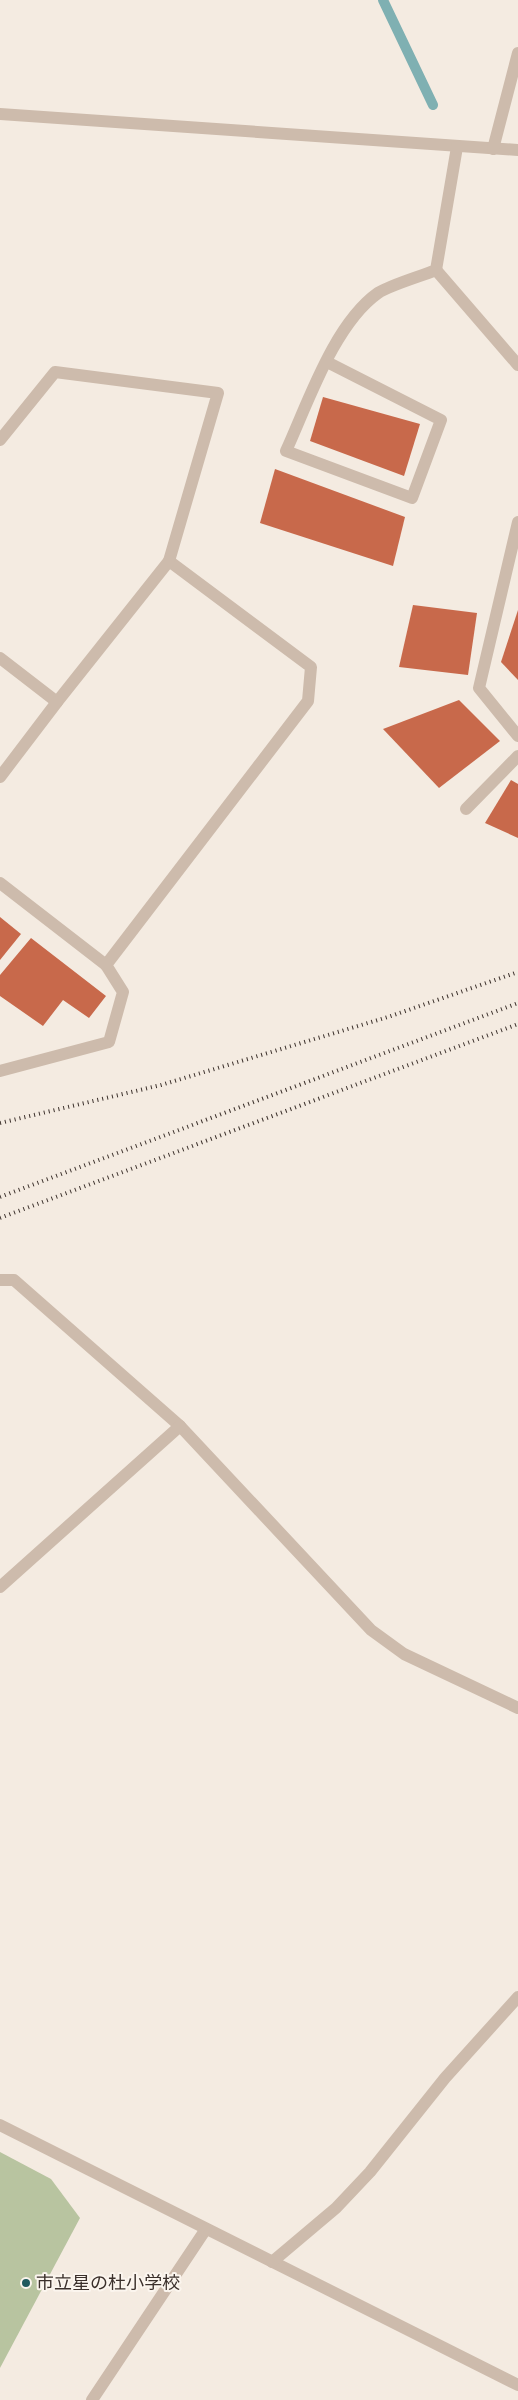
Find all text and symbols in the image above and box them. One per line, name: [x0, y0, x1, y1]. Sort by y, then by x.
place label: 市立星の杜小学校: [36, 2272, 180, 2292]
marker: 市立星の杜小学校: [20, 2277, 32, 2289]

